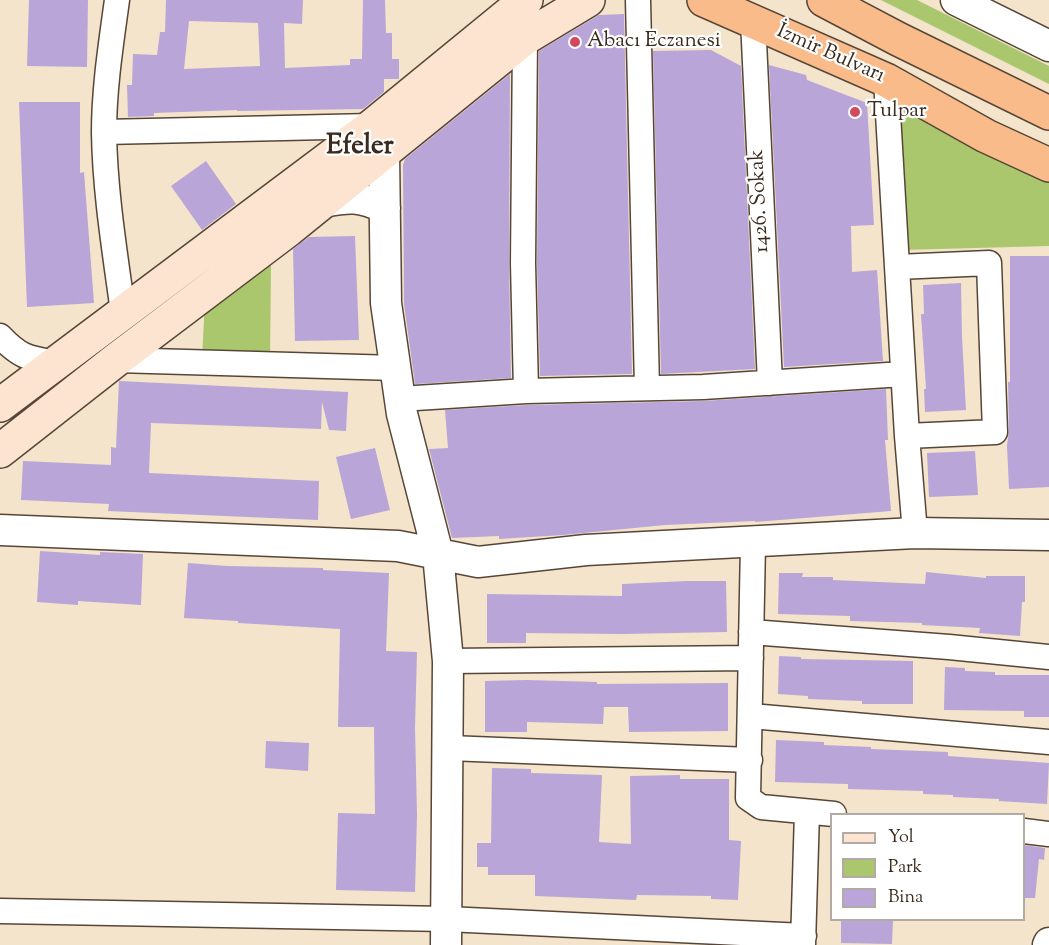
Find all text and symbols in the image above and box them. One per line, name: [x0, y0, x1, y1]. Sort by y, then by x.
street label: İzmir Bulvarı: [772, 20, 888, 90]
place label: Abacı Eczanesi: [587, 29, 721, 55]
marker: Abacı Eczanesi: [568, 35, 582, 49]
place label: Tulpar: [867, 99, 927, 125]
marker: Tulpar: [848, 105, 862, 119]
district label: Efeler: [326, 132, 394, 164]
street label: 1426. Sokak: [746, 148, 776, 254]
legend: [830, 813, 1025, 921]
text: Yol: [888, 825, 914, 851]
text: Park: [888, 855, 922, 881]
text: Bina: [888, 885, 923, 911]

